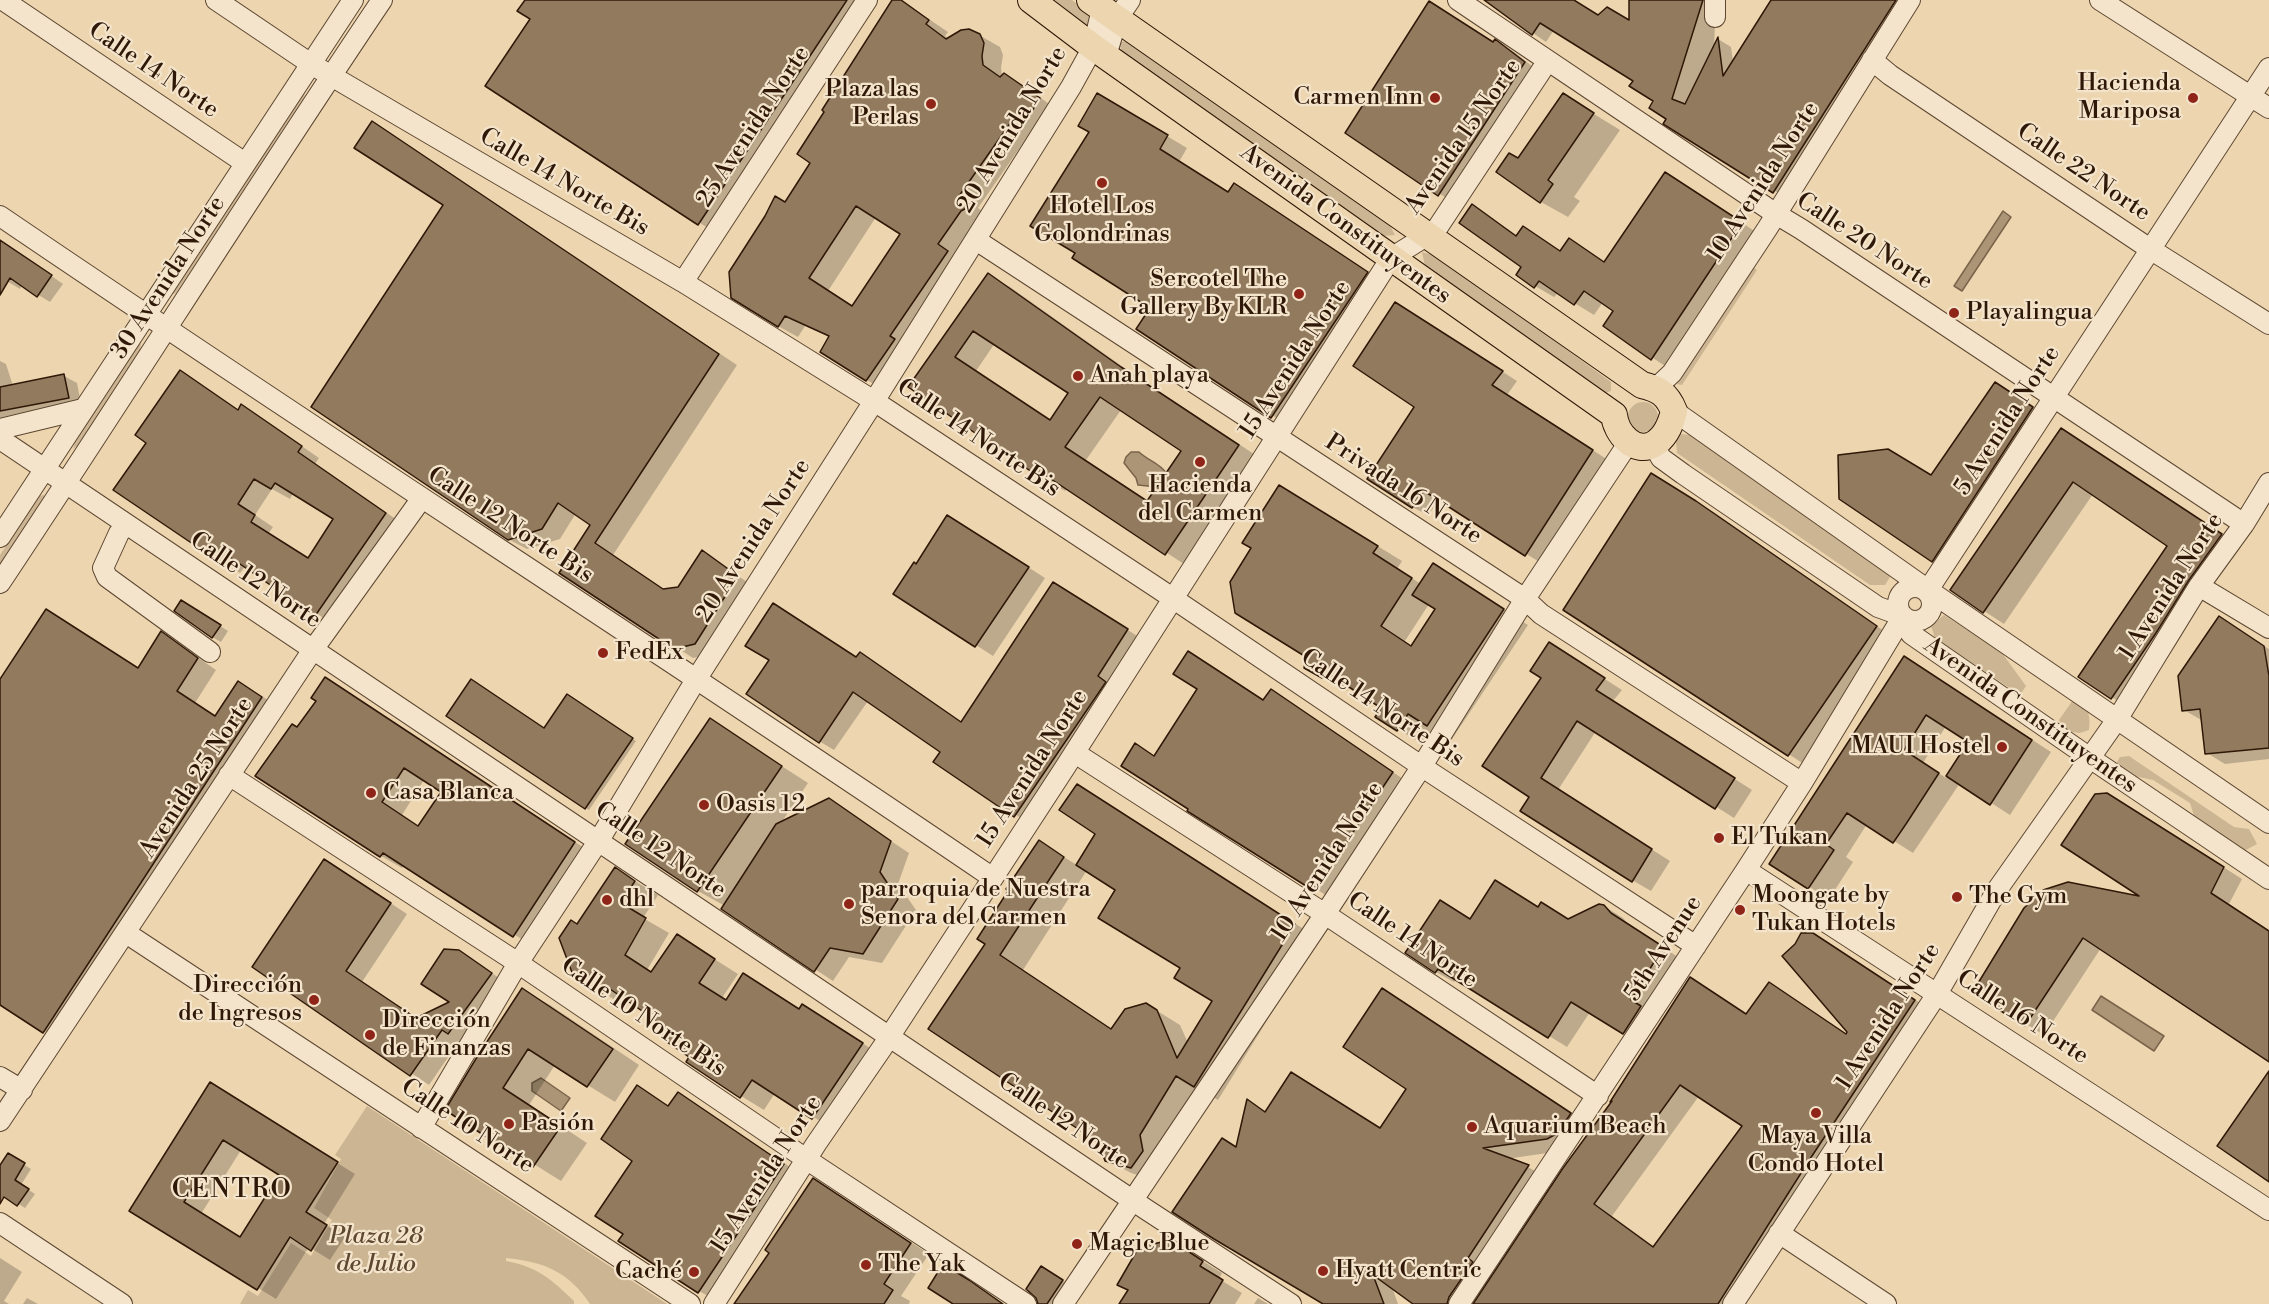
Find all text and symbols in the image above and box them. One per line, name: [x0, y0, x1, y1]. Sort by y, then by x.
street label: Calle 14 Norte: [82, 17, 224, 125]
street label: 25 Avenida Norte: [691, 41, 817, 213]
street label: 20 Avenida Norte: [952, 42, 1074, 218]
street label: Avenida 15 Norte: [1400, 54, 1528, 220]
place label: Hacienda Mariposa: [2077, 70, 2181, 126]
place label: Plaza las Perlas: [825, 76, 919, 132]
place label: Carmen Inn: [1293, 84, 1423, 112]
marker: Carmen Inn: [1428, 91, 1442, 105]
marker: Hacienda Mariposa: [2186, 91, 2200, 105]
marker: Plaza las Perlas: [924, 97, 938, 111]
street label: 10 Avenida Norte: [1702, 97, 1826, 267]
street label: Calle 22 Norte: [2011, 118, 2155, 228]
street label: Calle 14 Norte Bis: [474, 123, 654, 243]
street label: Avenida Constituyentes: [1234, 139, 1456, 311]
marker: Hotel Los Golondrinas: [1095, 176, 1109, 190]
street label: Calle 20 Norte: [1790, 187, 1938, 297]
street label: 30 Avenida Norte: [106, 191, 232, 365]
place label: Hotel Los Golondrinas: [1034, 193, 1170, 249]
place label: Sercotel The Gallery By KLR: [1120, 266, 1287, 322]
street label: 15 Avenida Norte: [1234, 275, 1358, 445]
marker: Sercotel The Gallery By KLR: [1292, 287, 1306, 301]
place label: Playalingua: [1966, 299, 2093, 327]
marker: Playalingua: [1947, 306, 1961, 320]
street label: 5 Avenida Norte: [1949, 341, 2067, 501]
place label: Anah playa: [1090, 362, 1209, 390]
marker: Anah playa: [1071, 369, 1085, 383]
street label: Calle 14 Norte Bis: [891, 374, 1065, 504]
street label: Privada 16 Norte: [1319, 429, 1487, 551]
street label: 20 Avenida Norte: [690, 454, 818, 628]
marker: Hacienda del Carmen: [1193, 455, 1207, 469]
street label: Calle 12 Norte Bis: [422, 462, 598, 590]
place label: Hacienda del Carmen: [1138, 472, 1262, 528]
street label: 1 Avenida Norte: [2114, 508, 2230, 666]
street label: Calle 12 Norte: [184, 527, 326, 635]
street label: Avenida Constituyentes: [1918, 631, 2142, 801]
place label: FedEx: [615, 639, 684, 667]
street label: Calle 14 Norte Bis: [1295, 644, 1469, 774]
marker: FedEx: [596, 646, 610, 660]
street label: 15 Avenida Norte: [971, 684, 1095, 854]
street label: Avenida 25 Norte: [134, 692, 260, 864]
place label: MAUI Hostel: [1851, 733, 1990, 761]
marker: MAUI Hostel: [1995, 740, 2009, 754]
street label: 10 Avenida Norte: [1266, 777, 1390, 947]
place label: Casa Blanca: [383, 779, 514, 807]
marker: Casa Blanca: [364, 786, 378, 800]
place label: Oasis 12: [716, 791, 805, 819]
street label: Calle 12 Norte: [589, 797, 731, 905]
marker: Oasis 12: [697, 798, 711, 812]
place label: El Tukan: [1731, 824, 1828, 852]
marker: El Tukan: [1712, 831, 1726, 845]
place label: parroquia de Nuestra Senora del Carmen: [861, 876, 1091, 932]
place label: Moongate by Tukan Hotels: [1752, 882, 1896, 938]
place label: The Gym: [1969, 883, 2067, 911]
place label: dhl: [619, 886, 654, 914]
street label: Calle 14 Norte: [1341, 887, 1483, 995]
marker: The Gym: [1950, 890, 1964, 904]
street label: 5th Avenue: [1619, 891, 1709, 1007]
marker: dhl: [600, 893, 614, 907]
marker: parroquia de Nuestra Senora del Carmen: [842, 897, 856, 911]
marker: Moongate by Tukan Hotels: [1733, 903, 1747, 917]
street label: 1 Avenida Norte: [1831, 938, 1947, 1096]
street label: Calle 10 Norte Bis: [555, 952, 731, 1084]
street label: Calle 16 Norte: [1951, 965, 2093, 1071]
place label: Dirección de Ingresos: [178, 972, 302, 1028]
marker: Dirección de Ingresos: [307, 993, 321, 1007]
place label: Dirección de Finanzas: [382, 1007, 511, 1063]
marker: Dirección de Finanzas: [363, 1028, 377, 1042]
street label: Calle 12 Norte: [992, 1068, 1134, 1176]
street label: Calle 10 Norte: [395, 1073, 539, 1181]
street label: 15 Avenida Norte: [705, 1090, 829, 1260]
marker: Maya Villa Condo Hotel: [1809, 1106, 1823, 1120]
place label: Pasión: [521, 1110, 595, 1138]
place label: Aquarium Beach: [1484, 1113, 1667, 1141]
marker: Pasión: [502, 1117, 516, 1131]
marker: Aquarium Beach: [1465, 1120, 1479, 1134]
place label: Maya Villa Condo Hotel: [1748, 1123, 1884, 1179]
district label: CENTRO: [172, 1175, 292, 1207]
park label: Plaza 28 de Julio: [329, 1223, 423, 1279]
place label: Magic Blue: [1089, 1230, 1210, 1258]
marker: Magic Blue: [1070, 1237, 1084, 1251]
place label: The Yak: [878, 1251, 965, 1279]
place label: Hyatt Centric: [1335, 1257, 1482, 1285]
place label: Caché: [615, 1258, 682, 1286]
marker: The Yak: [859, 1258, 873, 1272]
marker: Hyatt Centric: [1316, 1264, 1330, 1278]
marker: Caché: [687, 1265, 701, 1279]

